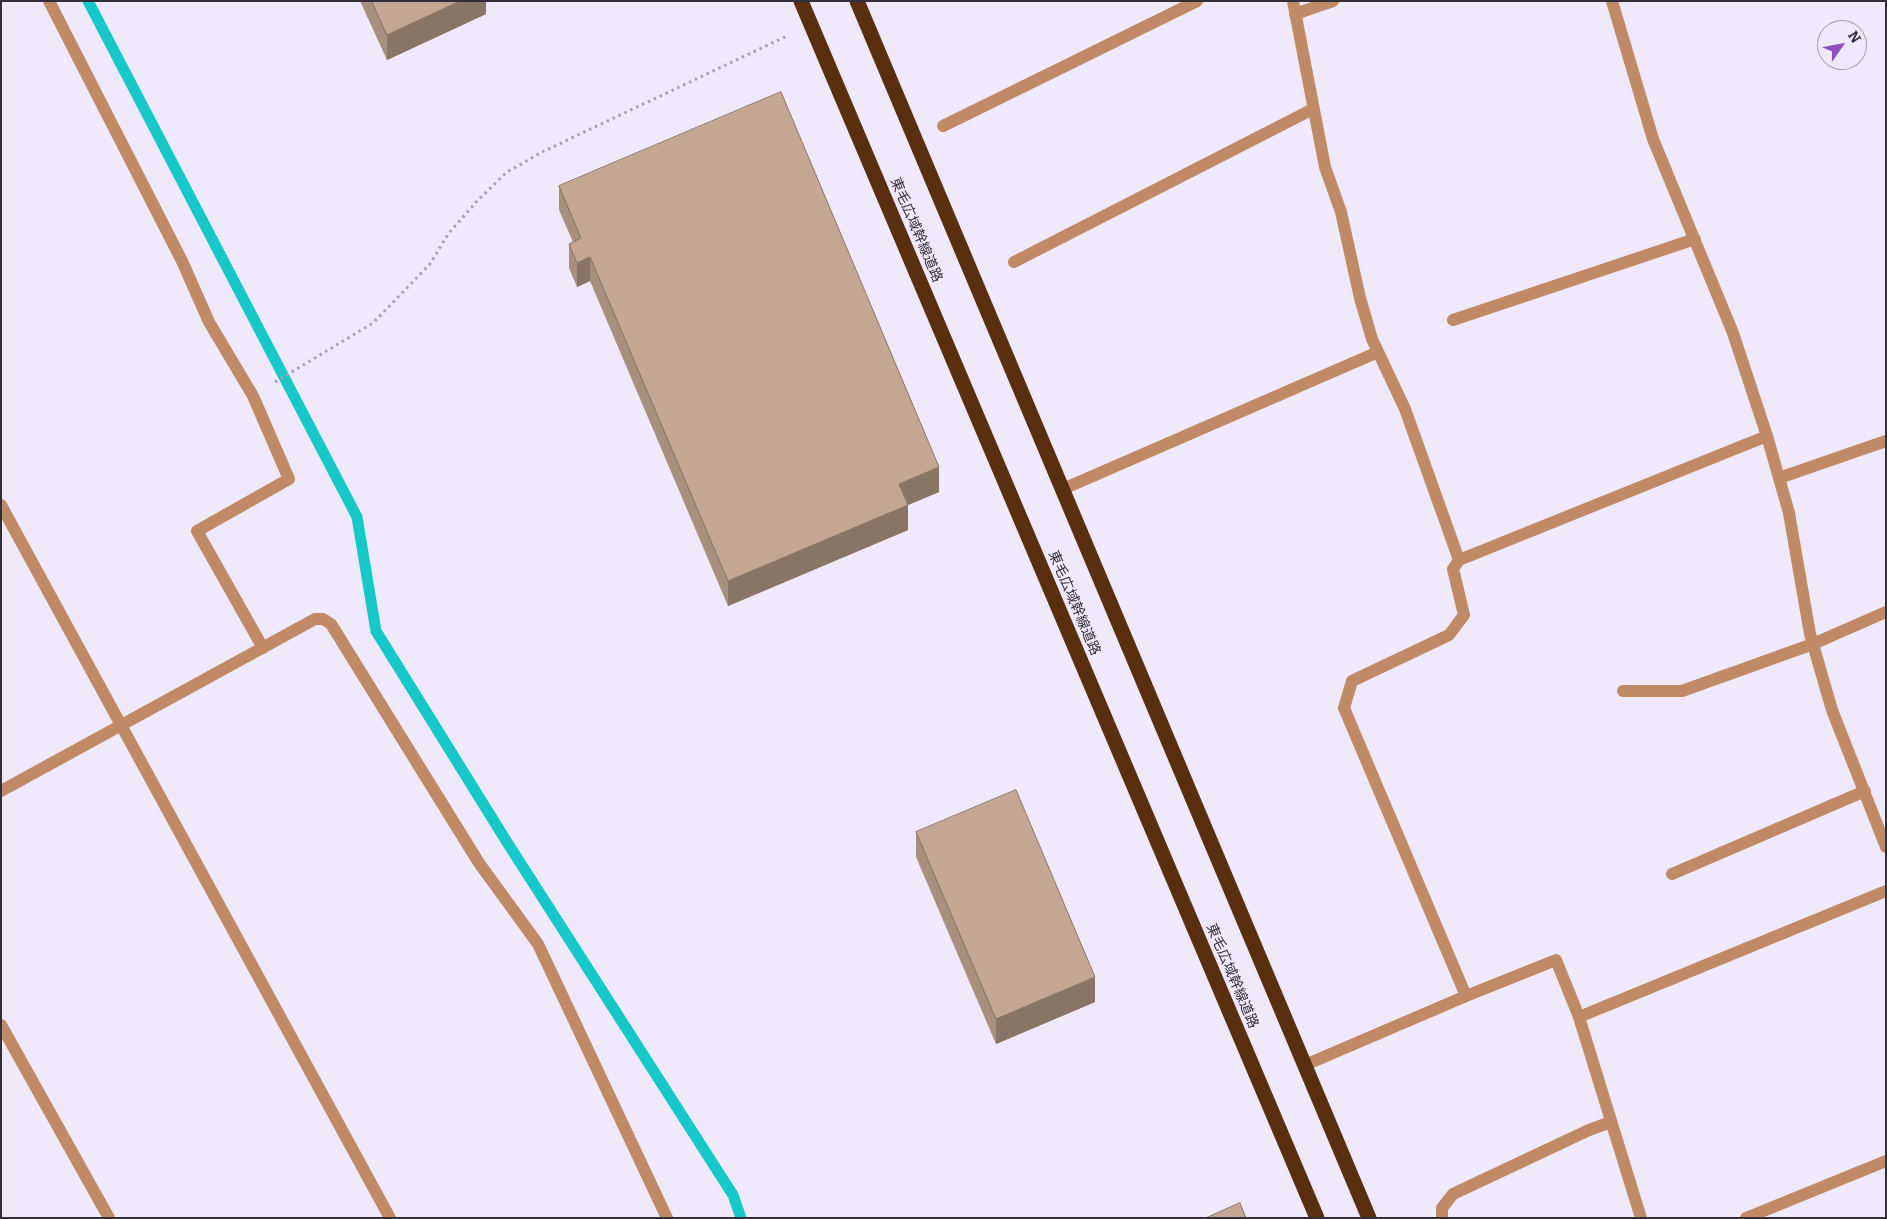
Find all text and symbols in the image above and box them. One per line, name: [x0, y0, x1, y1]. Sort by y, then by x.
north arrow: [1817, 20, 1867, 70]
text: N: [1844, 28, 1864, 46]
street label: 東毛広域幹線道路: [886, 175, 946, 285]
street label: 東毛広域幹線道路: [1044, 548, 1104, 658]
street label: 東毛広域幹線道路: [1202, 921, 1262, 1031]

